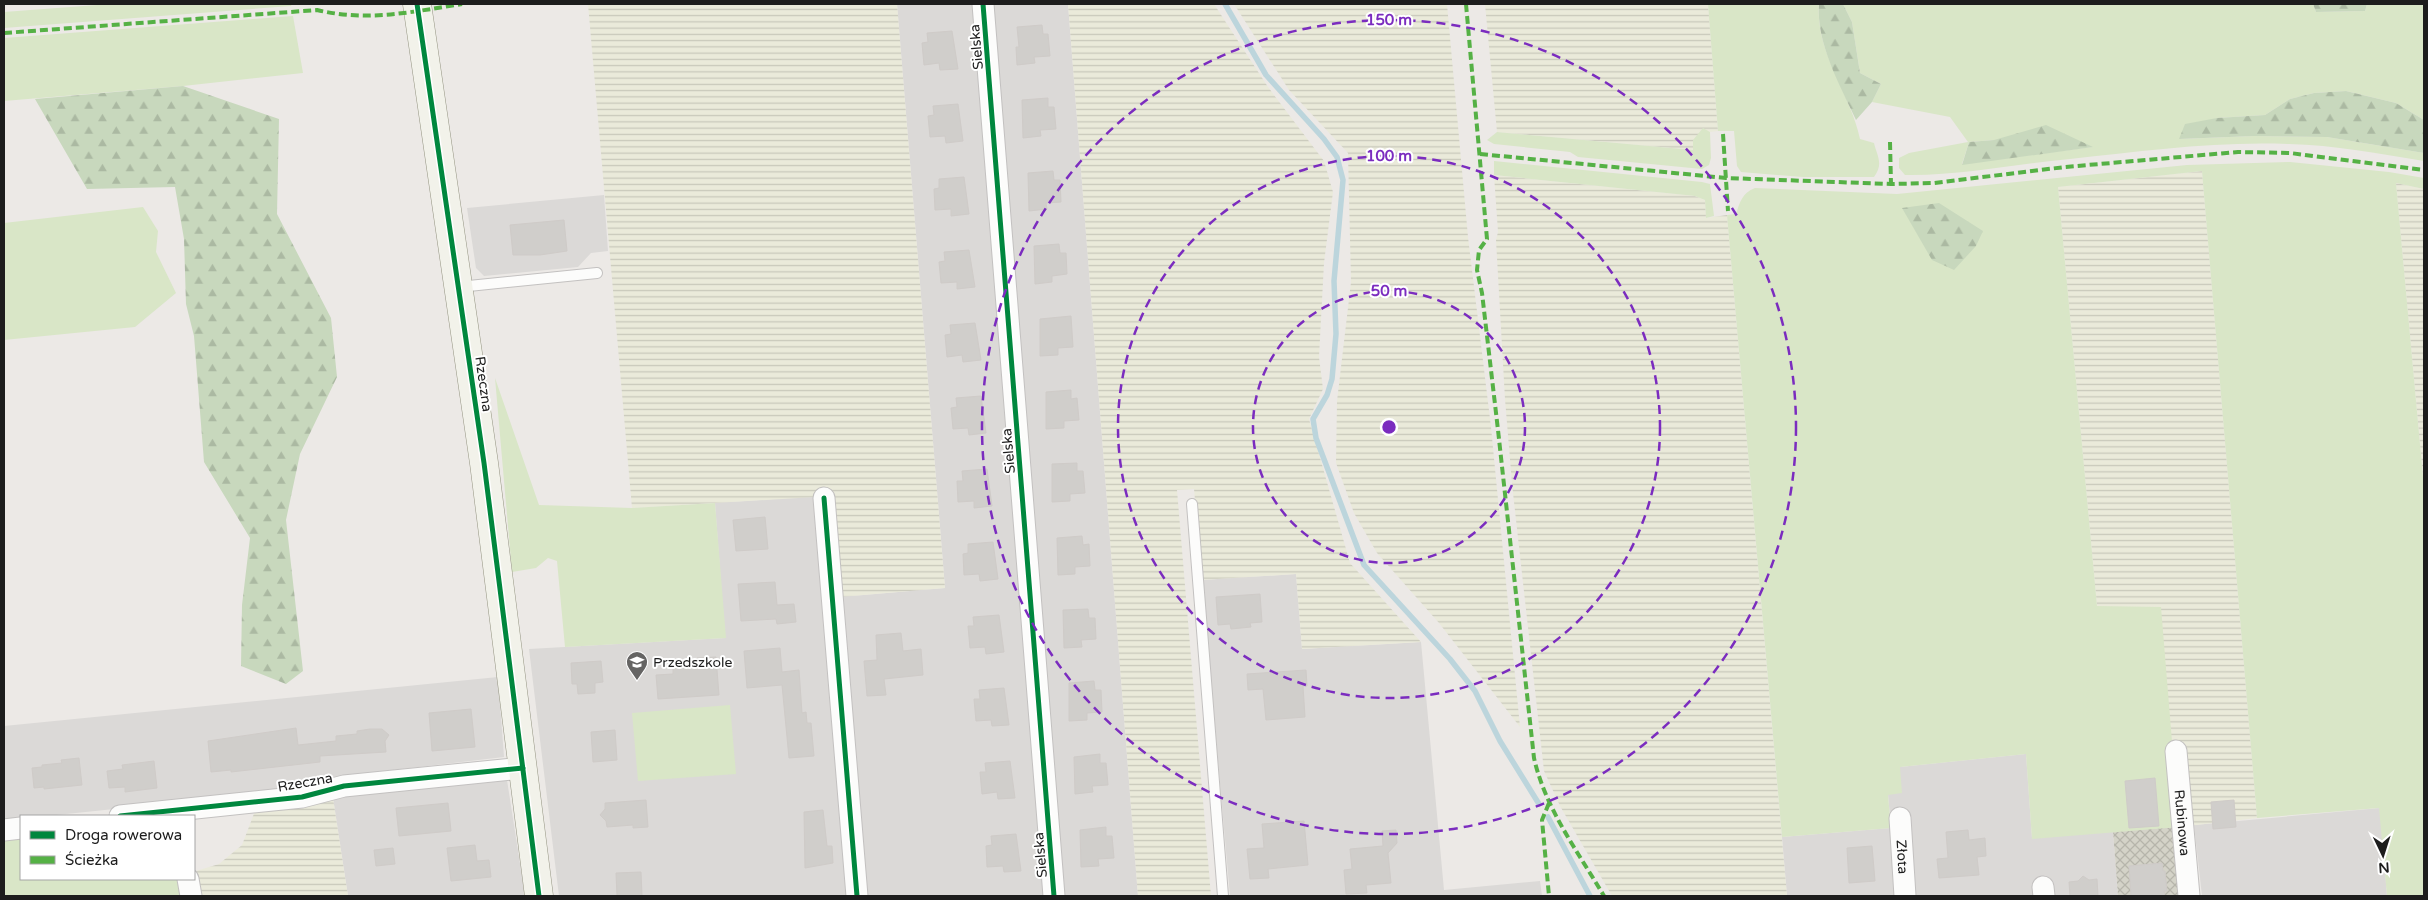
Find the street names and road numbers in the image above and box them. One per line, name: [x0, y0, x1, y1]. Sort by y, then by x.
street label: Sielska: [966, 24, 987, 70]
street label: Rzeczna: [471, 355, 496, 413]
street label: Sielska: [998, 428, 1019, 474]
street label: Rzeczna: [276, 769, 334, 796]
street label: Rubinowa: [2170, 789, 2193, 857]
street label: Sielska: [1030, 832, 1051, 878]
street label: Złota: [1892, 839, 1912, 875]

